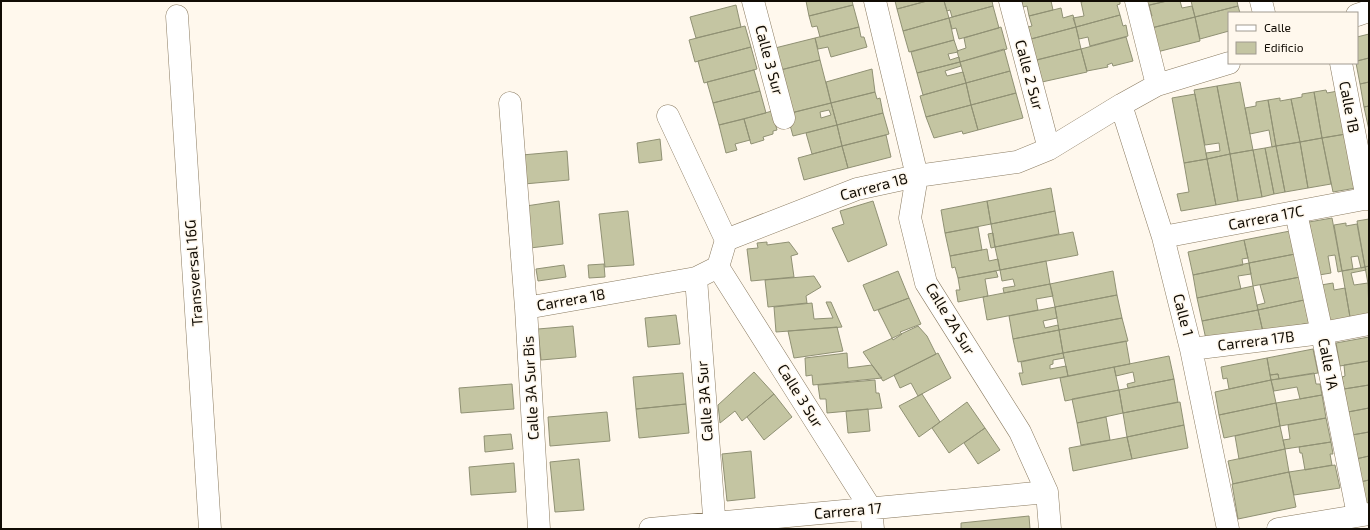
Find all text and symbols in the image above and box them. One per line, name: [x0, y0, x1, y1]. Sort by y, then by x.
legend: [1228, 12, 1358, 64]
text: Calle: [1264, 20, 1291, 34]
street label: Calle 3 Sur: [752, 23, 788, 97]
street label: Calle 2 Sur: [1012, 38, 1048, 112]
text: Edificio: [1264, 40, 1304, 54]
street label: Calle 1B: [1336, 79, 1364, 134]
street label: Carrera 18: [838, 168, 910, 204]
street label: Carrera 17C: [1227, 201, 1305, 233]
street label: Transversal 16G: [180, 219, 206, 327]
street label: Calle 2A Sur: [922, 279, 979, 358]
street label: Carrera 18: [535, 284, 607, 314]
street label: Calle 1: [1170, 292, 1198, 338]
street label: Carrera 17B: [1216, 326, 1295, 354]
street label: Calle 3A Sur Bis: [518, 335, 542, 441]
street label: Calle 1A: [1315, 336, 1343, 392]
street label: Calle 3A Sur: [692, 360, 716, 442]
street label: Calle 3 Sur: [774, 360, 827, 431]
street label: Carrera 17: [813, 498, 883, 522]

